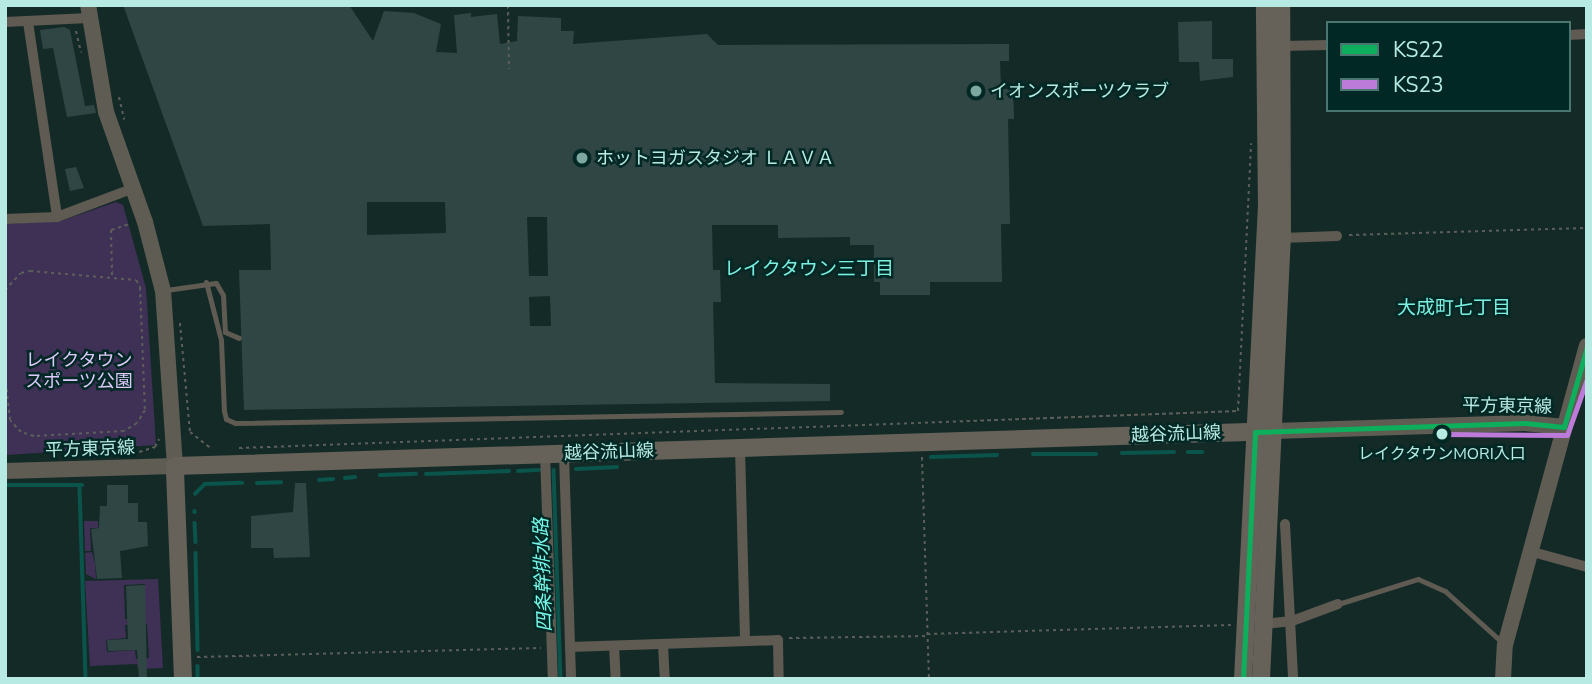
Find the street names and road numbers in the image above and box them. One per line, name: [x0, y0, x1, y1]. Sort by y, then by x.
street label: 平方東京線: [1462, 394, 1552, 418]
street label: 越谷流山線: [1131, 422, 1221, 446]
street label: 平方東京線: [45, 437, 135, 461]
street label: 越谷流山線: [564, 440, 654, 464]

